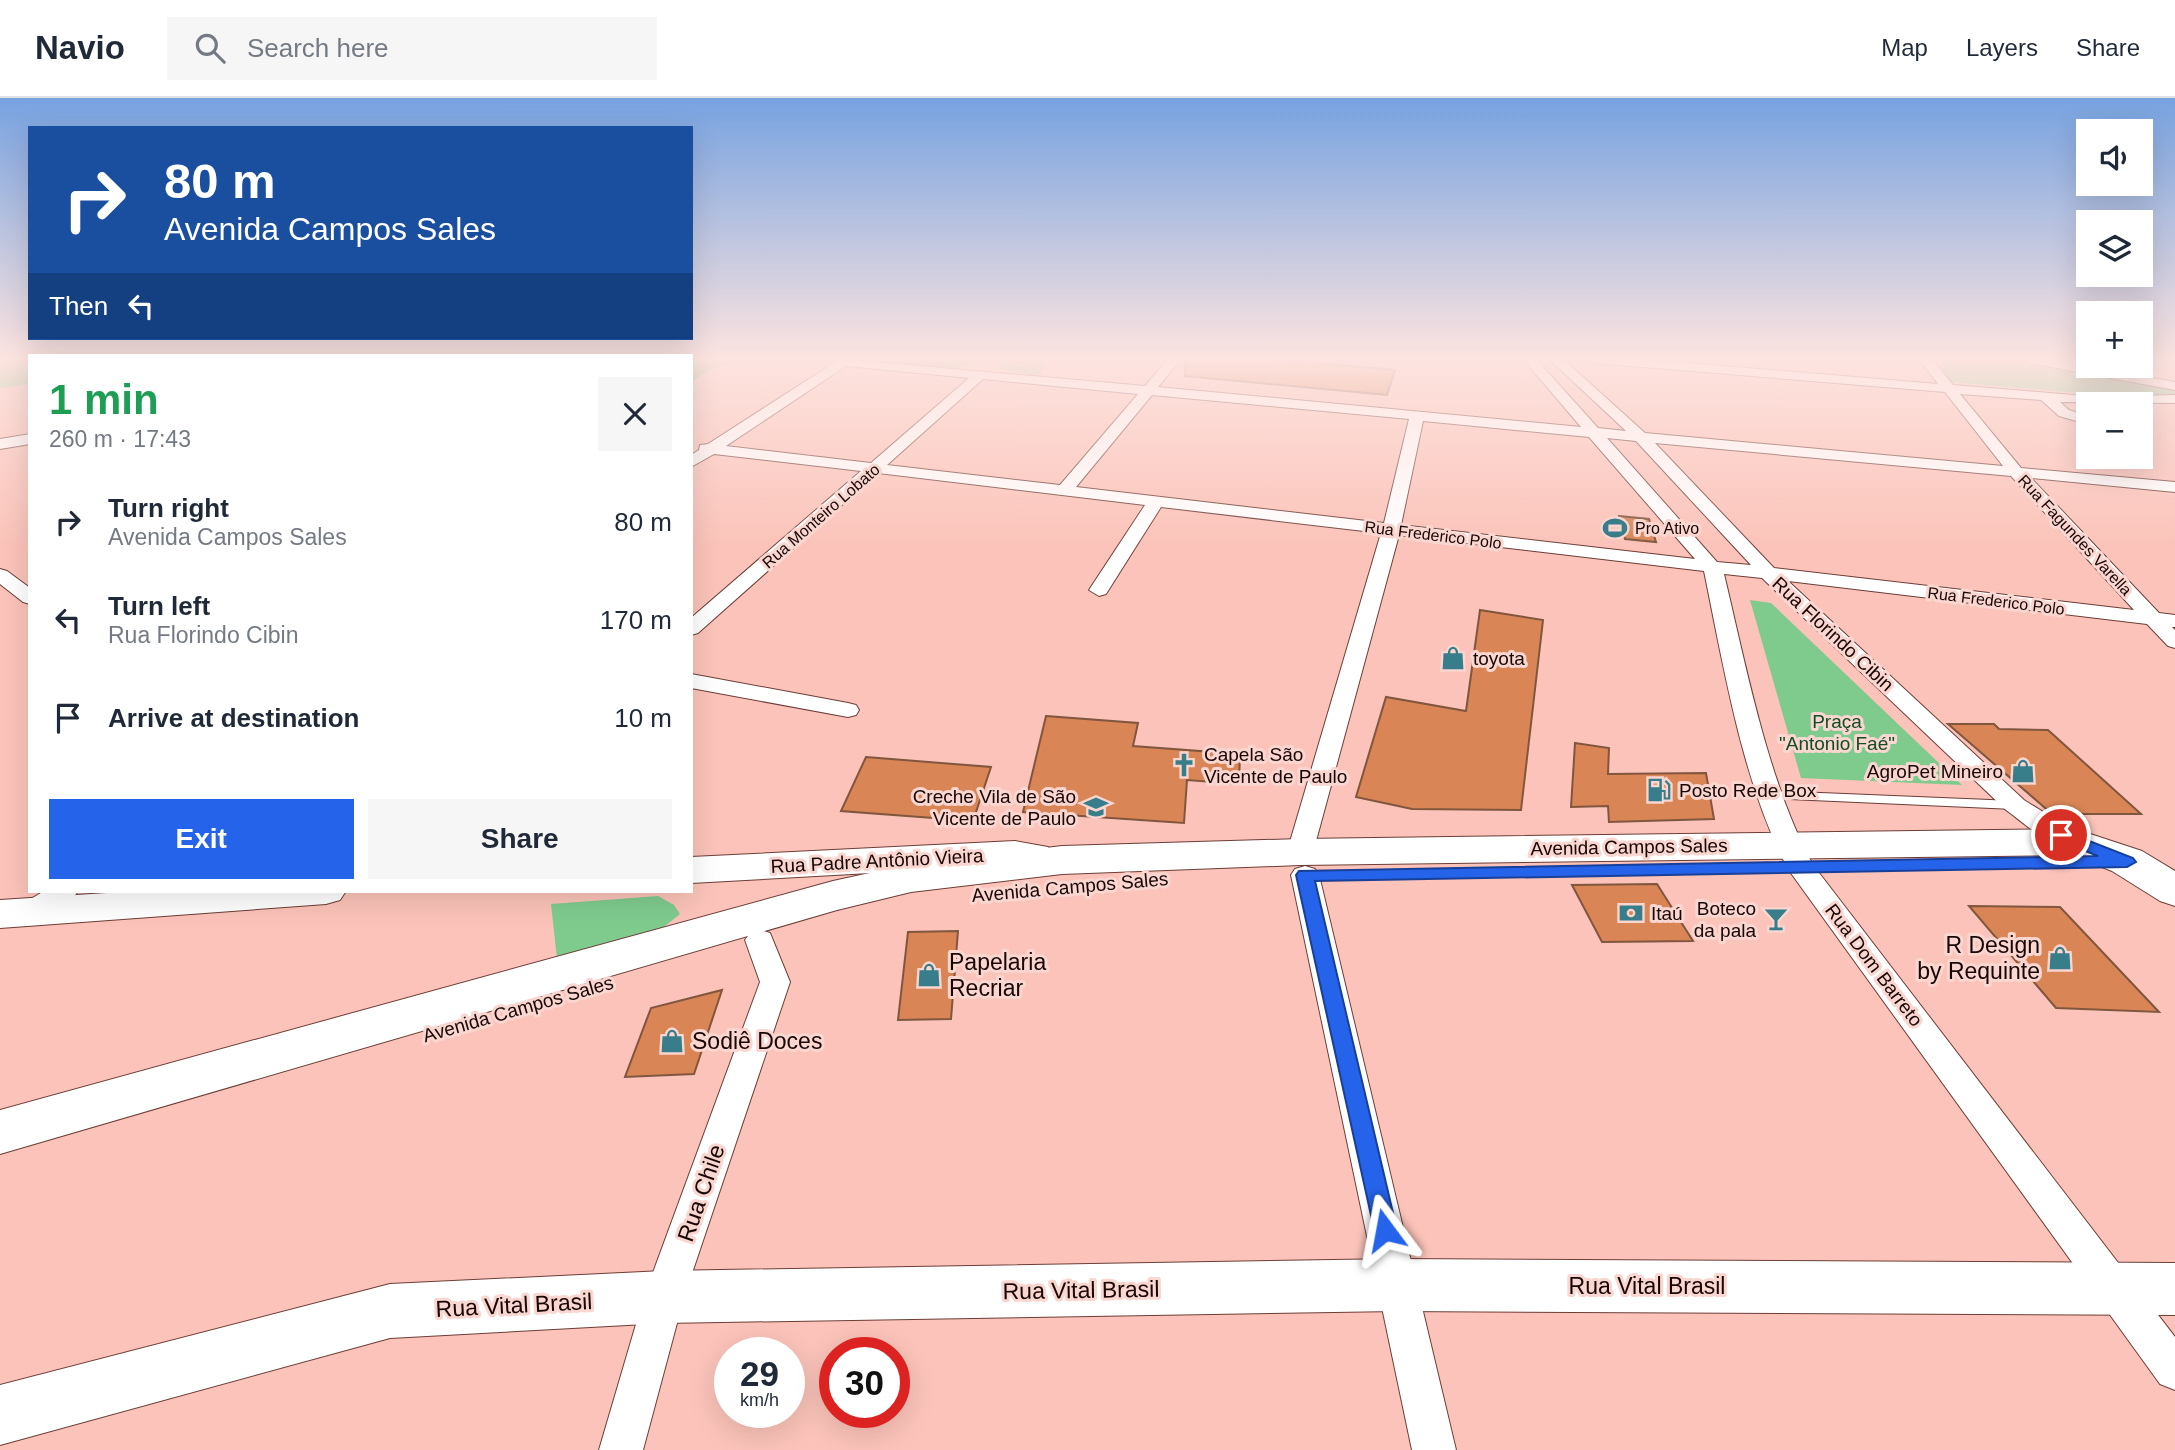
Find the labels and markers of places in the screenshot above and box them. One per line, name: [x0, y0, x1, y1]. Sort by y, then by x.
sports icon: Pro Ativo: [1601, 514, 1629, 542]
place label: Pro Ativo: [1635, 520, 1699, 537]
shop icon: toyota: [1439, 644, 1467, 672]
place label: toyota: [1473, 648, 1525, 669]
place label: Capela São Vicente de Paulo: [1204, 744, 1347, 787]
church icon: Capela São Vicente de Paulo: [1170, 751, 1198, 779]
shop icon: AgroPet Mineiro: [2009, 757, 2037, 785]
place label: AgroPet Mineiro: [1867, 761, 2003, 782]
fuel station icon: Posto Rede Box: [1645, 776, 1673, 804]
place label: Posto Rede Box: [1679, 780, 1817, 801]
place label: Creche Vila de São Vicente de Paulo: [913, 786, 1076, 829]
school or university icon: Creche Vila de São Vicente de Paulo: [1082, 793, 1110, 821]
pin: [2031, 805, 2091, 865]
place label: Boteco da pala: [1694, 898, 1756, 941]
bank icon: Itaú: [1617, 899, 1645, 927]
place label: Itaú: [1651, 903, 1683, 924]
bar icon: Boteco da pala: [1762, 905, 1790, 933]
place label: R Design by Requinte: [1917, 932, 2040, 984]
shop icon: R Design by Requinte: [2046, 944, 2074, 972]
place label: Papelaria Recriar: [949, 949, 1046, 1001]
shop icon: Papelaria Recriar: [915, 961, 943, 989]
shop icon: Sodiê Doces: [658, 1027, 686, 1055]
place label: Sodiê Doces: [692, 1028, 822, 1054]

